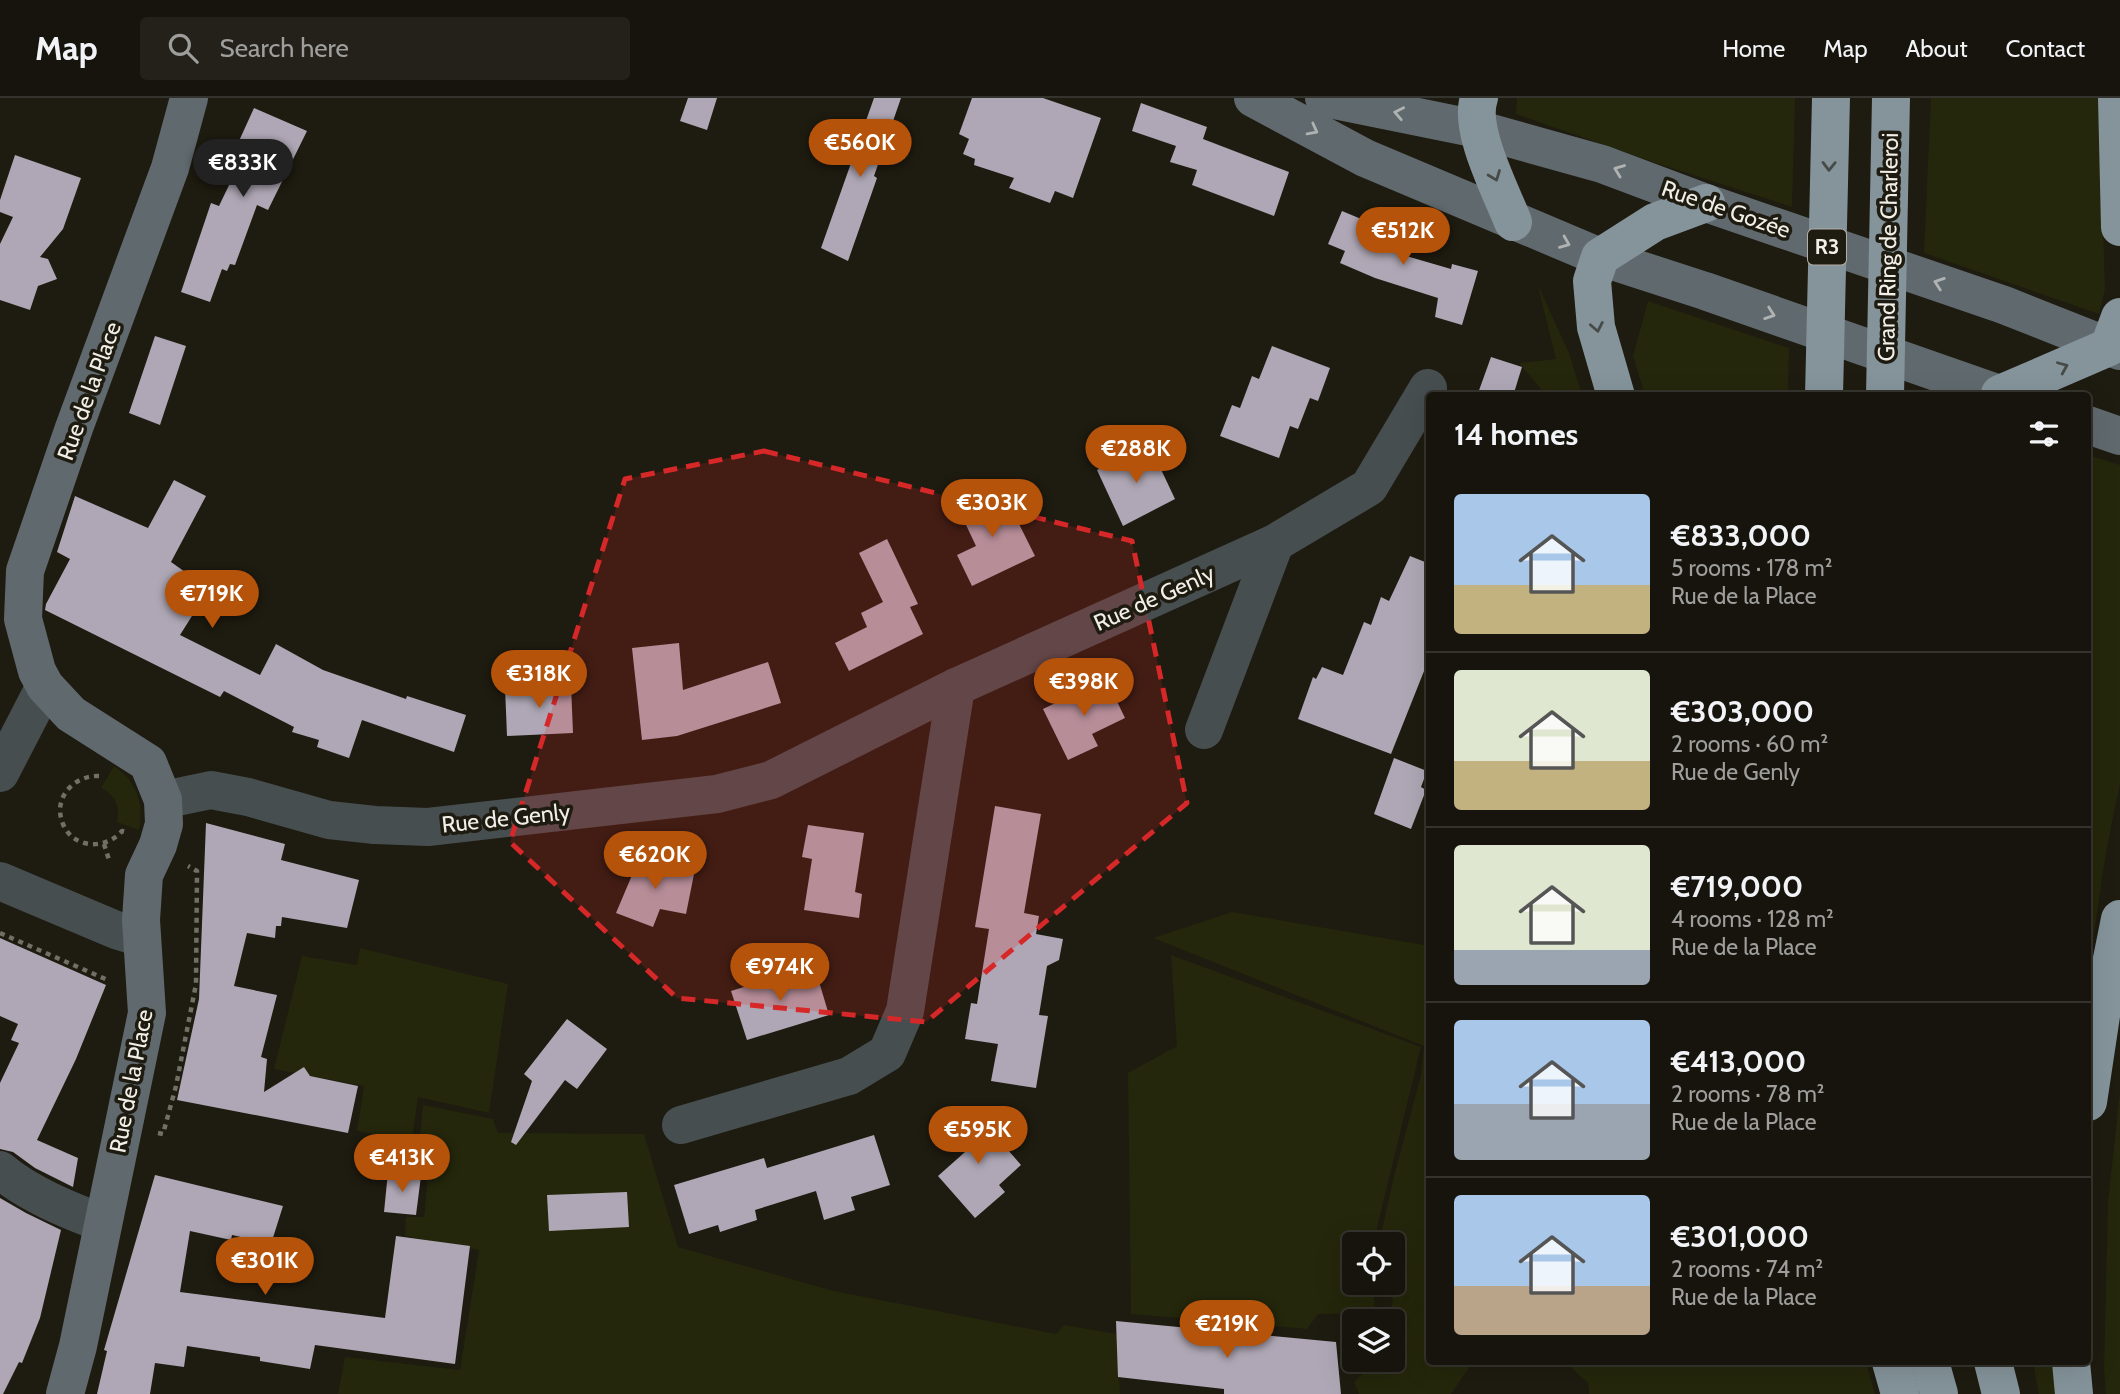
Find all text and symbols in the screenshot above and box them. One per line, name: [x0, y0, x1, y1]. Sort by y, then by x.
search box: [140, 17, 630, 80]
text: Map: [35, 28, 98, 68]
icon: search: [164, 29, 202, 67]
text: Search here: [220, 32, 349, 64]
text: Home: [1722, 34, 1785, 63]
text: Map: [1823, 34, 1868, 63]
text: About: [1906, 34, 1968, 63]
text: Contact: [2006, 34, 2085, 63]
one-way arrow: [1393, 107, 1405, 122]
pin: €560K: [811, 120, 909, 179]
one-way arrow: [1306, 122, 1318, 135]
text: €560K: [825, 128, 895, 156]
street label: Grand Ring de Charleroi: [1872, 132, 1904, 362]
pin: €833K: [194, 140, 292, 199]
text: €833K: [209, 148, 277, 176]
one-way arrow: [1821, 161, 1837, 172]
one-way arrow: [1613, 165, 1625, 179]
one-way arrow: [1486, 169, 1500, 181]
street label: Rue de Gozée: [1658, 174, 1794, 244]
pin: €512K: [1354, 208, 1452, 267]
text: €512K: [1372, 216, 1434, 244]
road number: R3: [1808, 230, 1846, 264]
one-way arrow: [1559, 235, 1571, 249]
one-way arrow: [1933, 277, 1946, 291]
one-way arrow: [1763, 306, 1775, 320]
street label: Rue de la Place: [51, 318, 127, 464]
one-way arrow: [1589, 321, 1604, 333]
one-way arrow: [2055, 361, 2068, 375]
icon: filters: [2025, 415, 2063, 453]
text: 14 homes: [1454, 416, 1578, 453]
pin: €288K: [1087, 426, 1185, 485]
text: €288K: [1101, 434, 1171, 462]
pin: €303K: [943, 480, 1041, 539]
text: €303K: [957, 488, 1027, 516]
text: €833,000: [1671, 517, 1811, 554]
icon: home: [1510, 522, 1594, 606]
text: 5 rooms · 178 m²: [1671, 554, 1832, 582]
street label: Rue de Genly: [1089, 559, 1219, 637]
pin: €719K: [163, 570, 261, 630]
text: €719K: [181, 579, 243, 607]
text: Rue de la Place: [1671, 582, 1817, 610]
pin: €318K: [490, 650, 588, 710]
pin: €398K: [1035, 658, 1133, 718]
text: €318K: [507, 659, 571, 687]
text: €398K: [1050, 667, 1118, 695]
text: €303,000: [1671, 693, 1814, 730]
icon: home: [1510, 698, 1594, 782]
text: 2 rooms · 60 m²: [1671, 730, 1828, 758]
text: Rue de Genly: [1671, 758, 1800, 786]
street label: Rue de Genly: [440, 797, 572, 839]
pin: €620K: [606, 832, 704, 891]
text: €620K: [620, 840, 690, 868]
text: €719,000: [1671, 868, 1803, 905]
icon: home: [1510, 873, 1594, 957]
text: 4 rooms · 128 m²: [1671, 905, 1834, 933]
text: Rue de la Place: [1671, 933, 1817, 961]
pin: €974K: [731, 944, 829, 1003]
text: €974K: [746, 952, 814, 980]
street label: Rue de la Place: [103, 1007, 159, 1155]
text: €413,000: [1671, 1043, 1806, 1080]
icon: home: [1510, 1048, 1594, 1132]
text: 2 rooms · 78 m²: [1671, 1080, 1825, 1108]
pin: €595K: [929, 1107, 1027, 1166]
text: Rue de la Place: [1671, 1108, 1817, 1136]
text: €595K: [945, 1115, 1011, 1143]
pin: €413K: [353, 1134, 451, 1194]
text: €413K: [370, 1143, 434, 1171]
text: €301,000: [1671, 1218, 1809, 1255]
icon: home: [1510, 1223, 1594, 1307]
map controls: [1342, 1232, 1405, 1372]
button: locate: [1342, 1232, 1405, 1295]
pin: €301K: [216, 1238, 314, 1297]
text: €301K: [232, 1246, 298, 1274]
text: 2 rooms · 74 m²: [1671, 1255, 1823, 1283]
text: Rue de la Place: [1671, 1283, 1817, 1311]
pin: €219K: [1178, 1300, 1276, 1360]
text: €219K: [1196, 1309, 1258, 1337]
button: layers: [1342, 1309, 1405, 1372]

